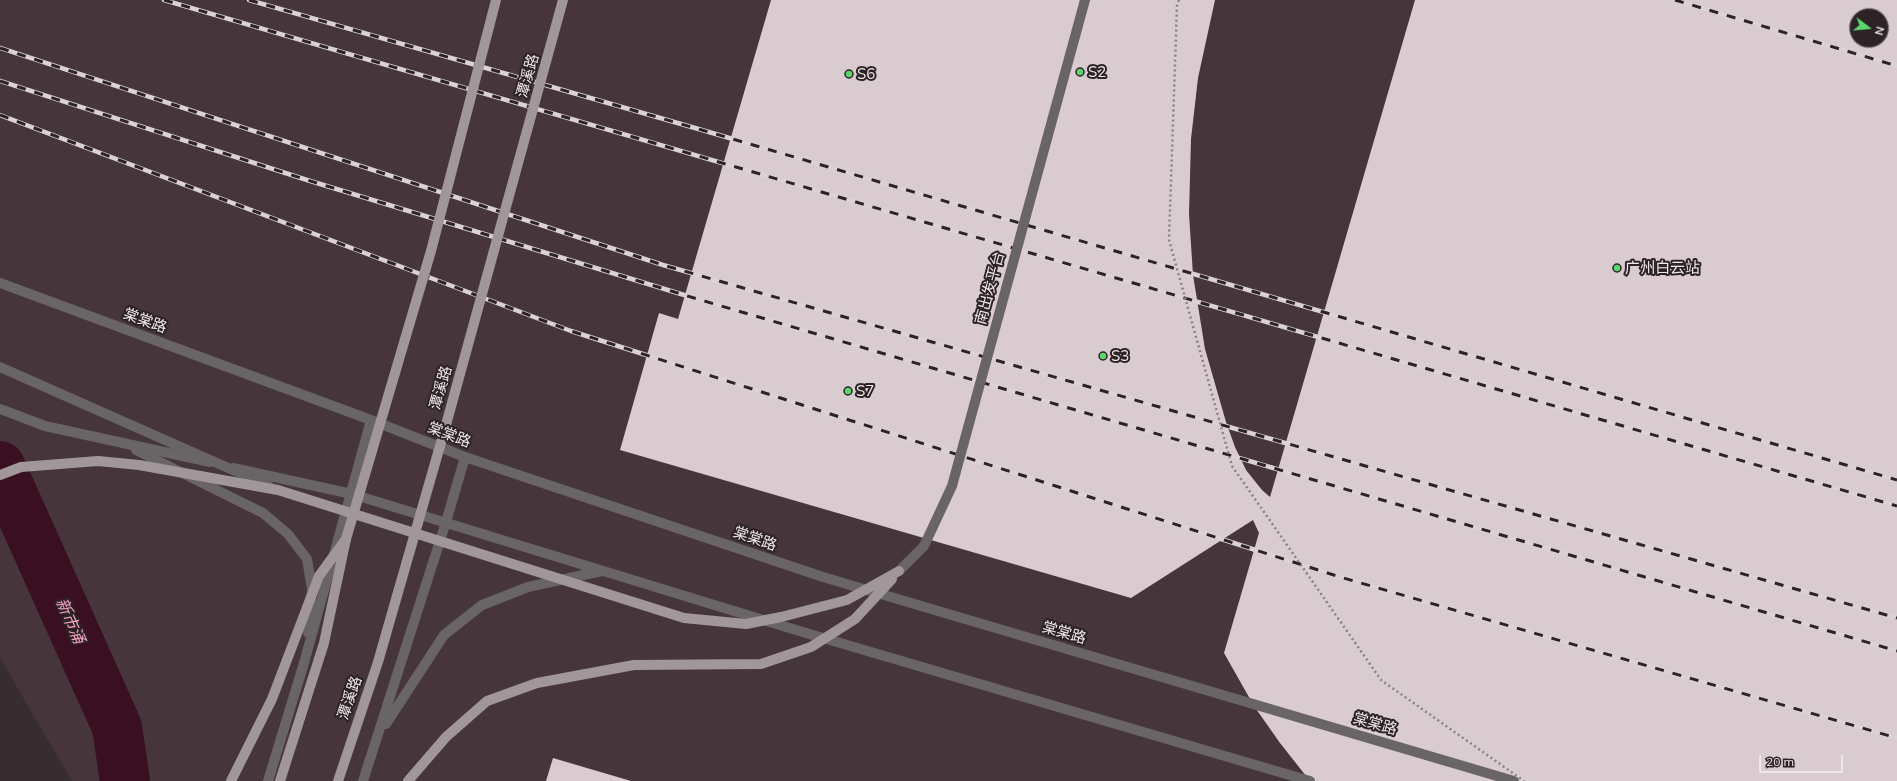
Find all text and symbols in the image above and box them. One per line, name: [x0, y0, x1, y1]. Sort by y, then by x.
north arrow: [1849, 8, 1889, 48]
text: N: [1872, 25, 1887, 37]
street label: 潭溪路: [513, 52, 543, 100]
place label: S2: [1088, 63, 1106, 81]
place label: S6: [857, 65, 875, 83]
marker: S2: [1075, 67, 1085, 77]
marker: S6: [844, 69, 854, 79]
street label: 南出发平台: [972, 249, 1008, 327]
place label: 广州白云站: [1625, 259, 1700, 277]
marker: 广州白云站: [1612, 263, 1622, 273]
street label: 棠棠路: [121, 305, 169, 337]
place label: S3: [1111, 347, 1129, 365]
marker: S3: [1098, 351, 1108, 361]
street label: 潭溪路: [426, 364, 456, 412]
place label: S7: [856, 382, 874, 400]
marker: S7: [843, 386, 853, 396]
street label: 棠棠路: [425, 419, 473, 451]
street label: 棠棠路: [731, 523, 779, 555]
water label: 新市涌: [51, 595, 89, 647]
street label: 棠棠路: [1040, 618, 1088, 648]
street label: 潭溪路: [334, 674, 366, 722]
street label: 棠棠路: [1351, 709, 1399, 739]
scale bar: [1761, 747, 1845, 773]
text: 20 m: [1766, 754, 1794, 769]

